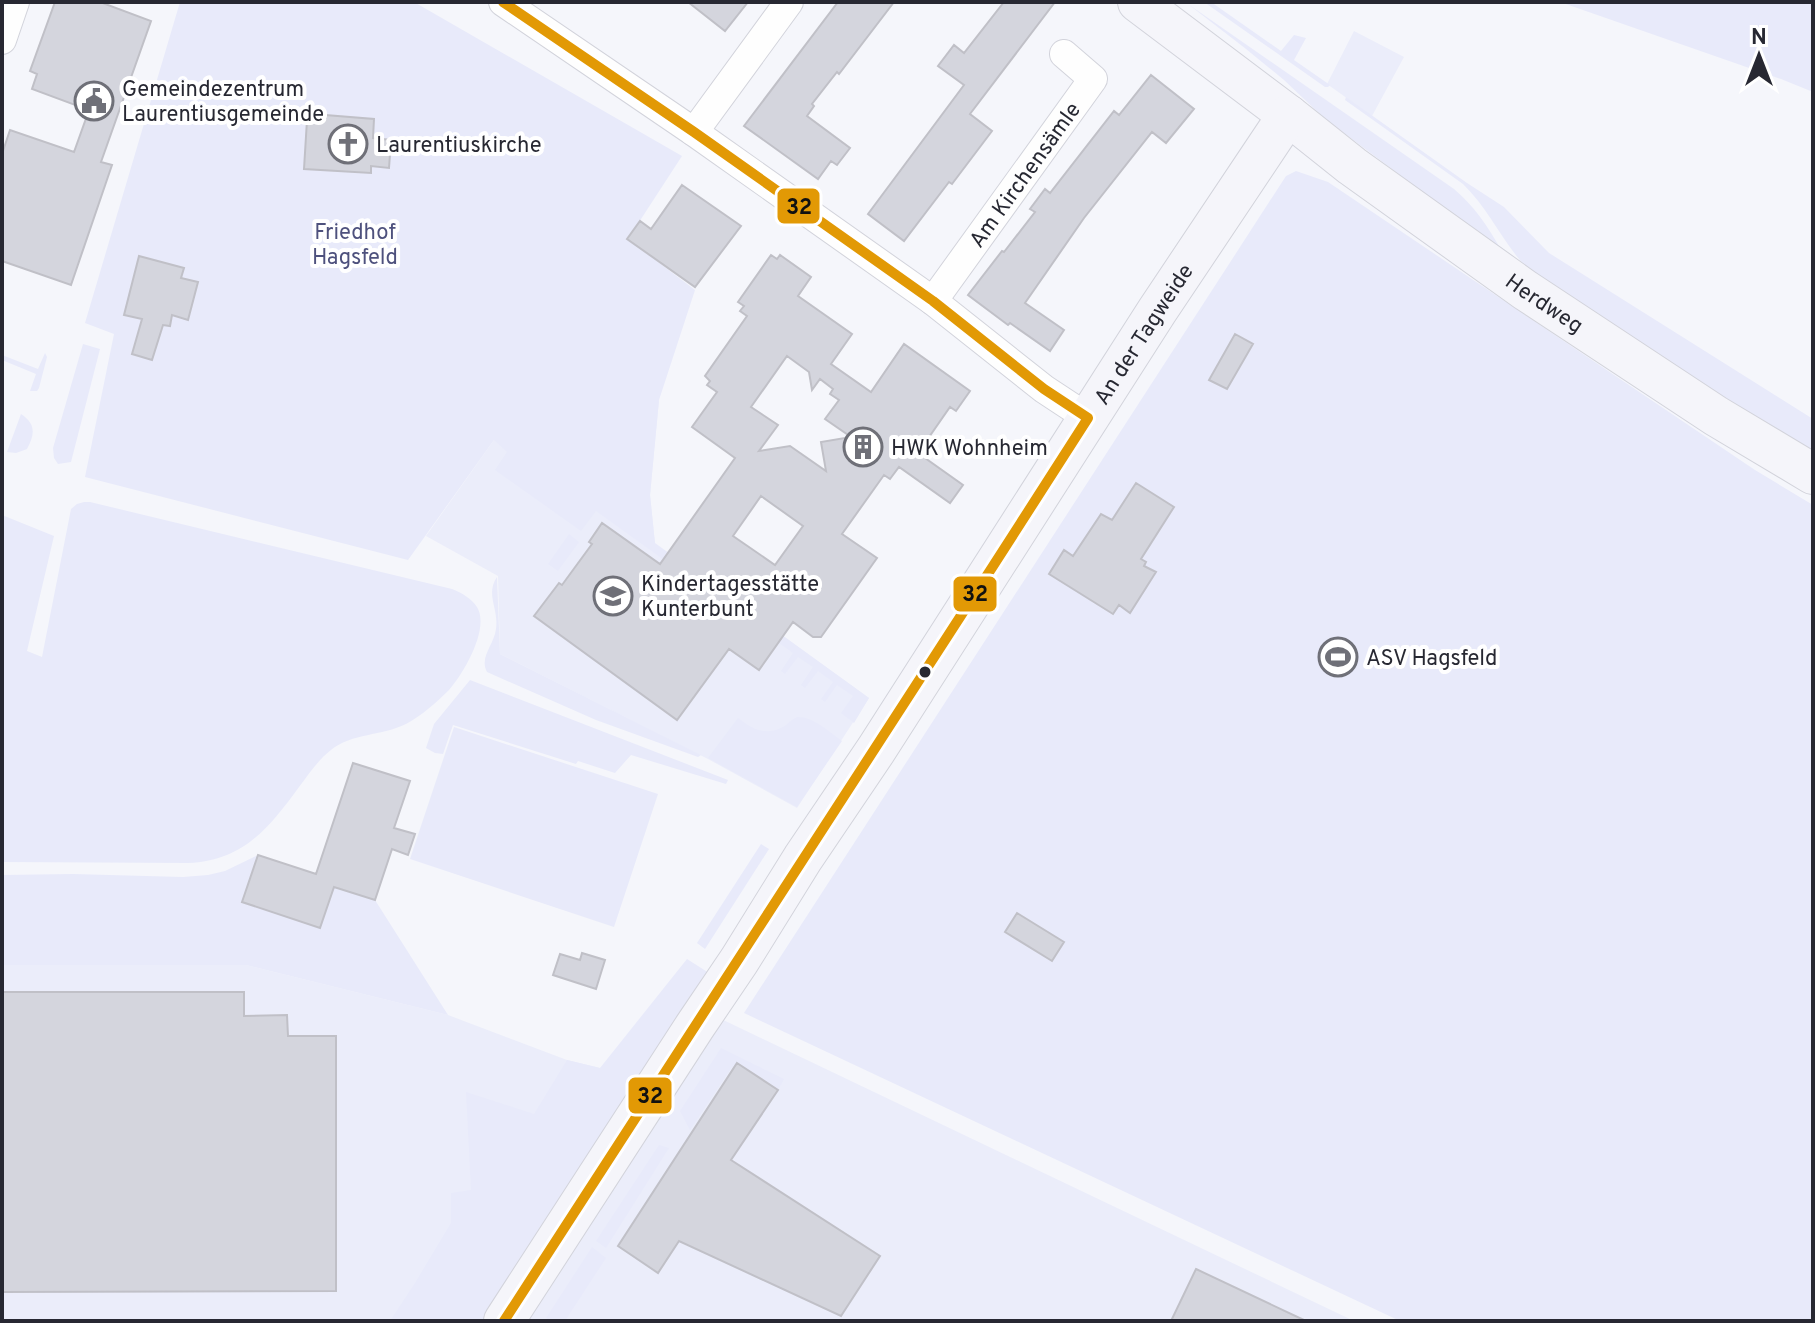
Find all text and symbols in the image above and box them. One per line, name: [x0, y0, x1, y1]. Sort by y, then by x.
north arrow: [1719, 16, 1799, 96]
text: N: [1751, 25, 1767, 52]
place label: Gemeindezentrum Laurentiusgemeinde: [122, 77, 324, 129]
public building icon: Gemeindezentrum Laurentiusgemeinde: [73, 80, 115, 122]
street label: Am Kirchensämle: [965, 98, 1088, 254]
church icon: Laurentiuskirche: [327, 123, 369, 165]
place label: Laurentiuskirche: [376, 133, 542, 160]
line badge: 32: [776, 187, 821, 225]
text: 32: [786, 195, 812, 222]
park label: Friedhof Hagsfeld: [312, 220, 398, 272]
street label: An der Tagweide: [1089, 260, 1201, 411]
street label: Herdweg: [1499, 269, 1587, 341]
building icon: HWK Wohnheim: [842, 426, 884, 468]
place label: HWK Wohnheim: [891, 436, 1048, 463]
place label: Kindertagesstätte Kunterbunt: [641, 572, 819, 624]
school or university icon: Kindertagesstätte Kunterbunt: [592, 575, 634, 617]
line badge: 32: [952, 575, 998, 613]
text: 32: [962, 582, 988, 609]
sports icon: ASV Hagsfeld: [1317, 636, 1359, 678]
place label: ASV Hagsfeld: [1366, 646, 1497, 673]
unlabelled marker: [917, 664, 933, 680]
line badge: 32: [627, 1076, 673, 1115]
text: 32: [637, 1084, 663, 1111]

